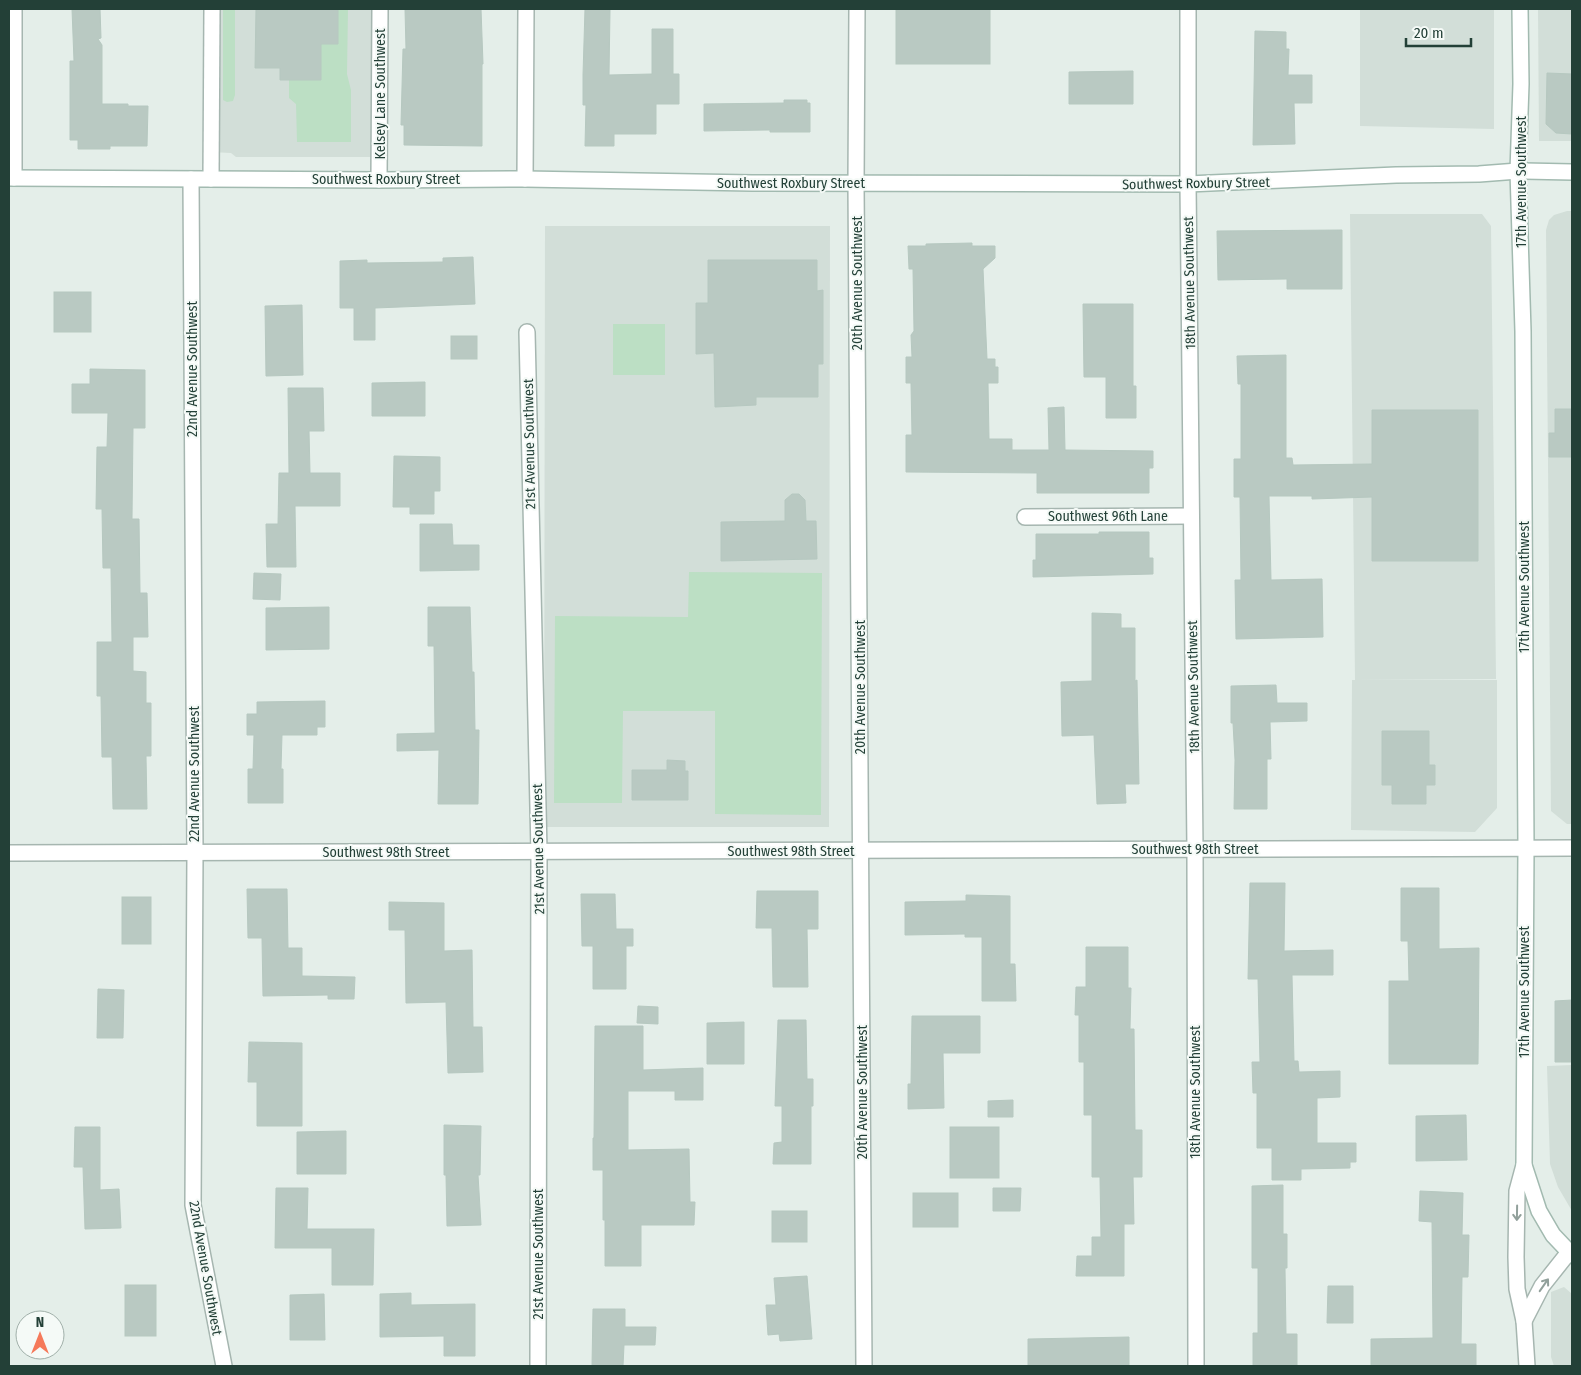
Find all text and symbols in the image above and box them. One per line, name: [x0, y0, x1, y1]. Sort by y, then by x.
scale bar: [1406, 15, 1471, 47]
text: 20 m: [1414, 24, 1444, 42]
street label: Kelsey Lane Southwest: [372, 28, 389, 159]
street label: 17th Avenue Southwest: [1513, 116, 1530, 248]
street label: Southwest Roxbury Street: [312, 171, 460, 188]
street label: Southwest Roxbury Street: [1122, 174, 1271, 193]
street label: Southwest Roxbury Street: [717, 175, 865, 192]
street label: 20th Avenue Southwest: [849, 215, 866, 350]
street label: 18th Avenue Southwest: [1180, 216, 1199, 350]
street label: 22nd Avenue Southwest: [184, 301, 201, 437]
street label: 21st Avenue Southwest: [520, 378, 539, 510]
street label: Southwest 96th Lane: [1048, 508, 1168, 525]
street label: 17th Avenue Southwest: [1516, 521, 1533, 653]
street label: 20th Avenue Southwest: [852, 619, 869, 754]
street label: 18th Avenue Southwest: [1184, 620, 1203, 754]
street label: 22nd Avenue Southwest: [186, 706, 203, 842]
street label: 21st Avenue Southwest: [529, 783, 548, 915]
street label: Southwest 98th Street: [1132, 841, 1259, 858]
street label: Southwest 98th Street: [728, 843, 855, 860]
street label: Southwest 98th Street: [323, 844, 450, 861]
street label: 17th Avenue Southwest: [1516, 926, 1533, 1058]
street label: 20th Avenue Southwest: [854, 1024, 871, 1159]
street label: 18th Avenue Southwest: [1187, 1025, 1204, 1159]
street label: 21st Avenue Southwest: [530, 1188, 547, 1319]
street label: 22nd Avenue Southwest: [185, 1200, 226, 1337]
one-way arrow: [1512, 1204, 1522, 1220]
one-way arrow: [1539, 1278, 1549, 1292]
north arrow: [15, 1310, 65, 1360]
text: N: [36, 1314, 44, 1331]

